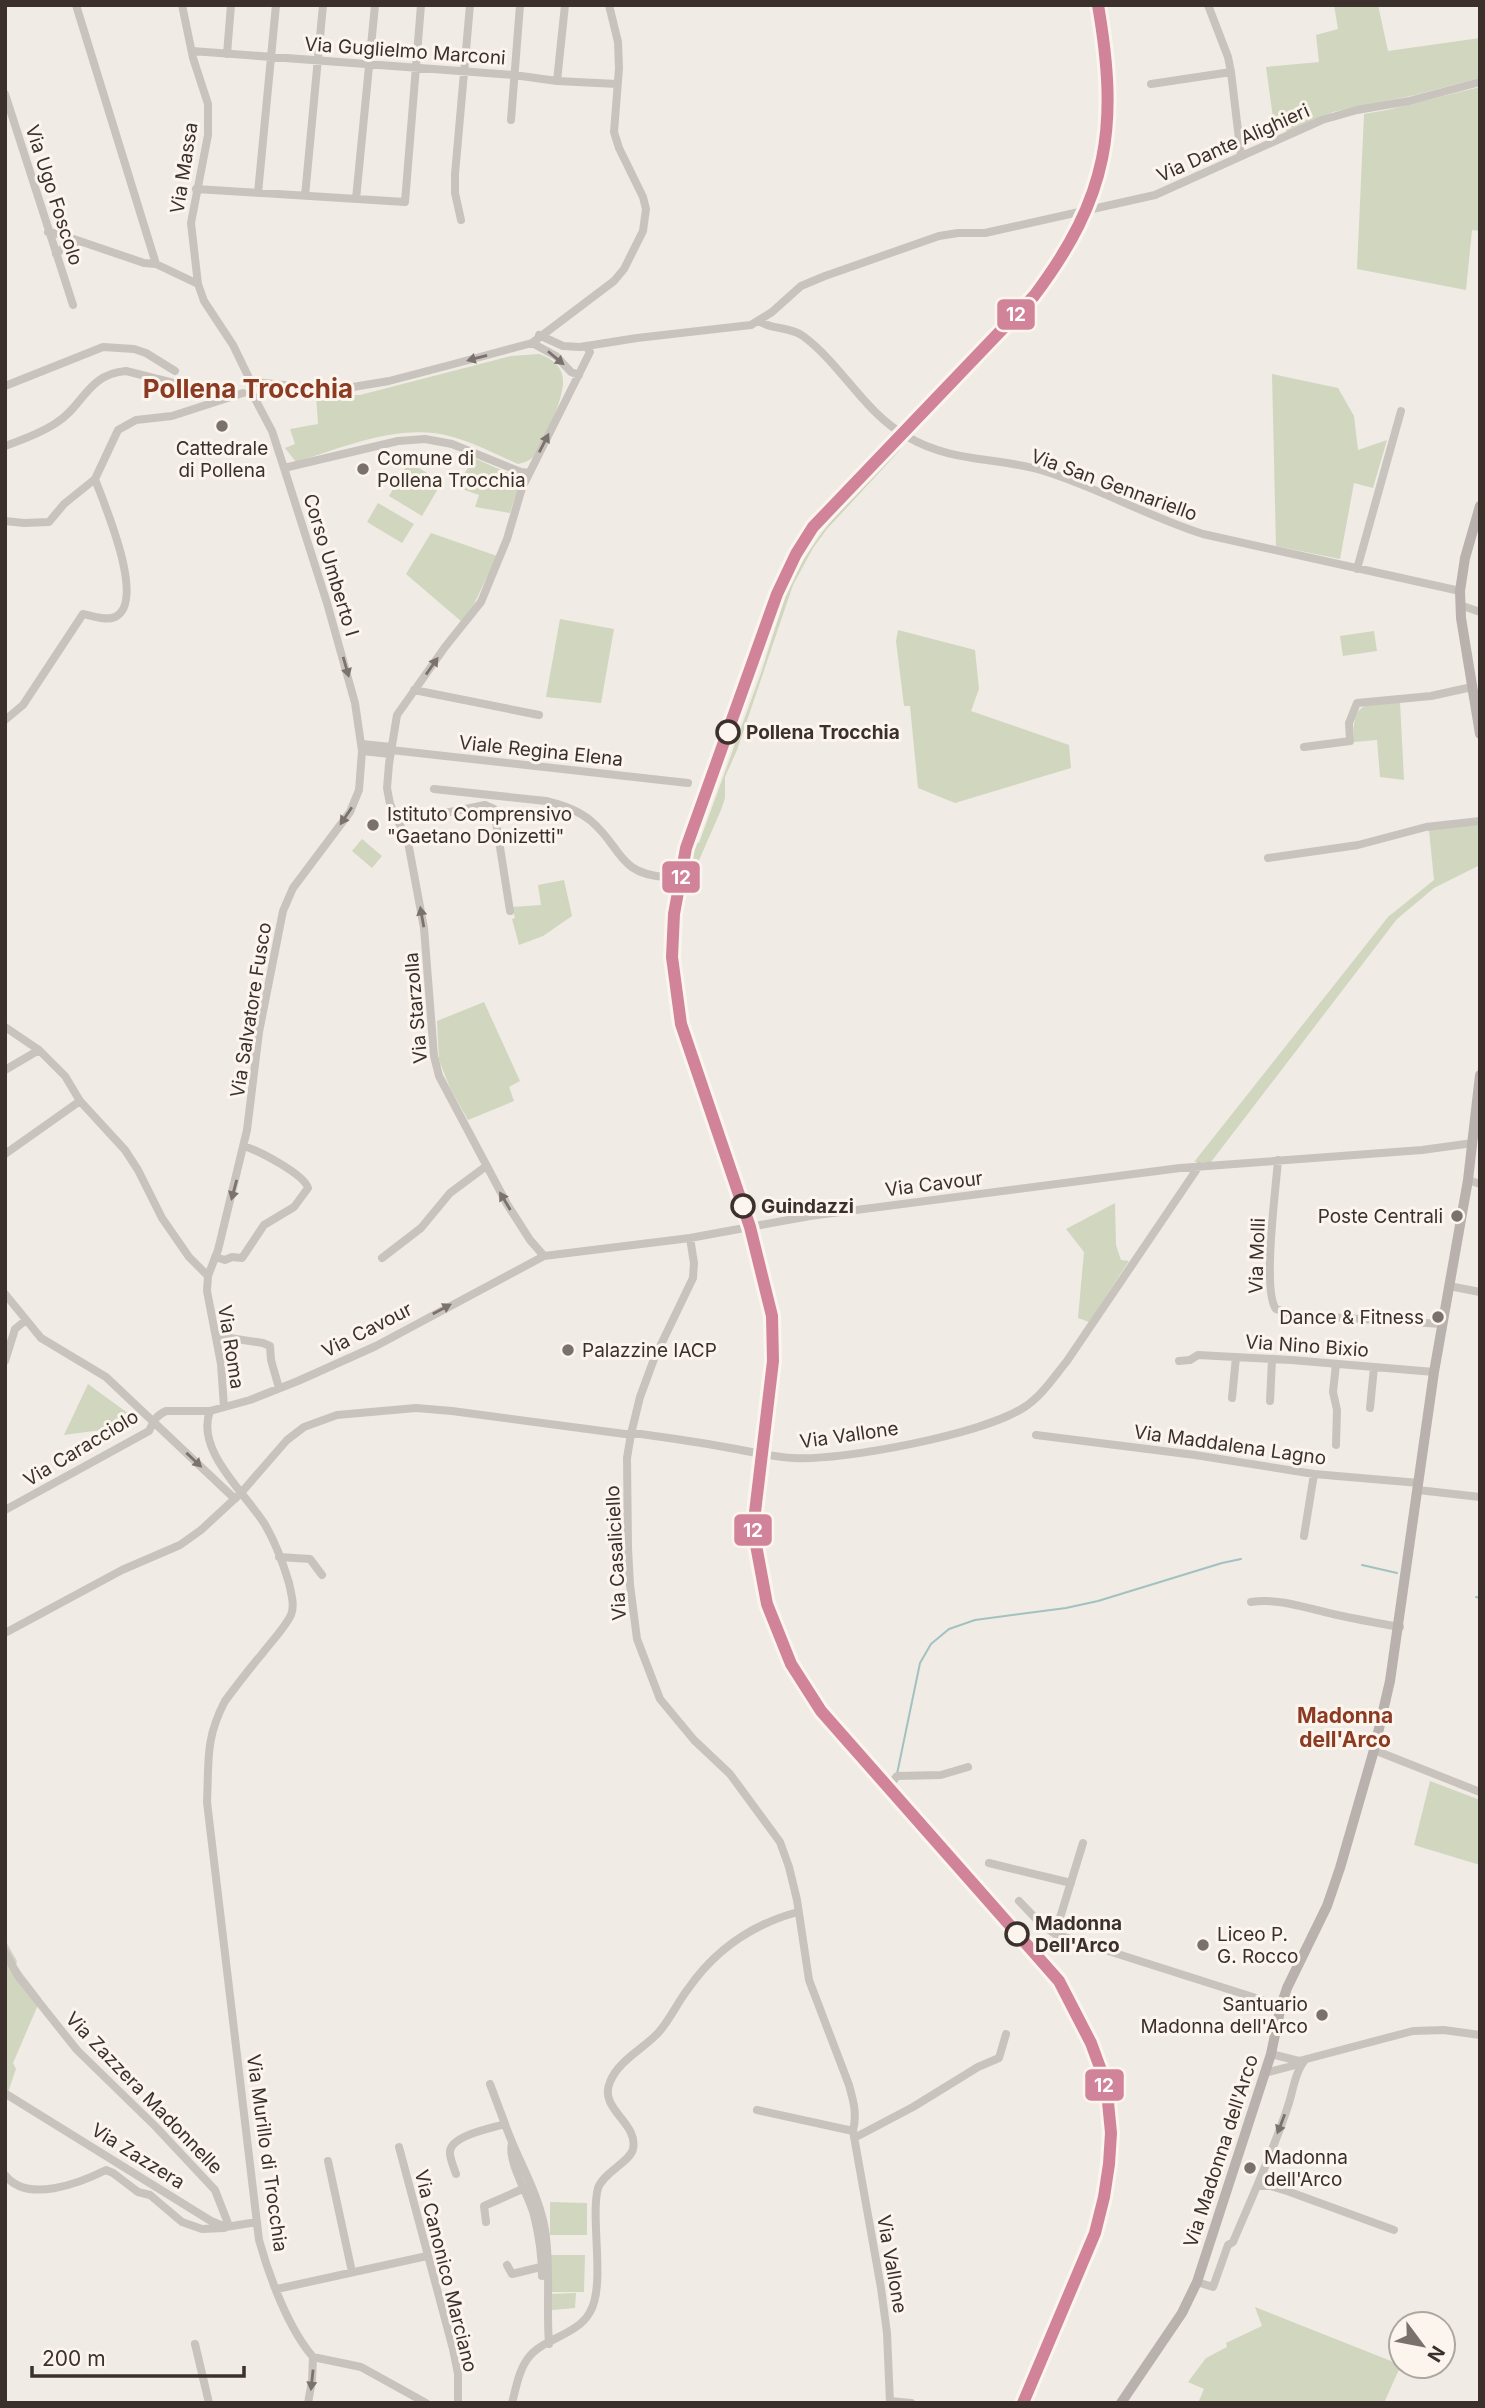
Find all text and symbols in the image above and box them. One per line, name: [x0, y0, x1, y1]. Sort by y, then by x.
street label: Via Guglielmo Marconi: [304, 32, 506, 70]
street label: Via Dante Alighieri: [1153, 99, 1313, 187]
street label: Via Massa: [165, 121, 203, 215]
street label: Via Ugo Foscolo: [20, 122, 88, 268]
line badge: 12: [996, 298, 1036, 331]
text: 12: [1006, 303, 1026, 326]
one-way arrow: [547, 350, 565, 366]
one-way arrow: [466, 353, 487, 363]
district label: Pollena Trocchia: [143, 373, 353, 404]
marker: Cattedrale di Pollena: [214, 418, 230, 434]
one-way arrow: [539, 433, 550, 453]
place label: Cattedrale di Pollena: [176, 437, 268, 482]
street label: Via San Gennariello: [1028, 444, 1200, 526]
place label: Comune di Pollena Trocchia: [377, 447, 526, 492]
marker: Comune di Pollena Trocchia: [355, 461, 371, 477]
street label: Corso Umberto I: [298, 491, 364, 639]
one-way arrow: [341, 657, 351, 678]
one-way arrow: [425, 657, 439, 675]
marker: Pollena Trocchia: [716, 720, 740, 744]
place label: Pollena Trocchia: [746, 721, 900, 744]
street label: Viale Regina Elena: [458, 731, 624, 771]
place label: Istituto Comprensivo "Gaetano Donizetti": [387, 803, 572, 848]
one-way arrow: [339, 807, 353, 825]
marker: Istituto Comprensivo "Gaetano Donizetti": [365, 817, 381, 833]
line badge: 12: [661, 860, 701, 894]
text: 12: [671, 866, 691, 889]
one-way arrow: [417, 906, 428, 928]
street label: Via Salvatore Fusco: [226, 921, 276, 1099]
street label: Via Starzolla: [400, 951, 432, 1065]
street label: Via Cavour: [884, 1167, 984, 1201]
one-way arrow: [228, 1180, 238, 1201]
one-way arrow: [499, 1191, 511, 1210]
marker: Guindazzi: [731, 1194, 755, 1218]
place label: Guindazzi: [761, 1195, 854, 1218]
place label: Poste Centrali: [1318, 1205, 1443, 1228]
marker: Poste Centrali: [1449, 1208, 1465, 1224]
street label: Via Molli: [1244, 1218, 1270, 1294]
street label: Via Cavour: [318, 1297, 416, 1363]
street label: Via Roma: [213, 1304, 249, 1390]
one-way arrow: [433, 1304, 453, 1316]
place label: Dance & Fitness: [1279, 1306, 1424, 1329]
marker: Dance & Fitness: [1430, 1309, 1446, 1325]
street label: Via Nino Bixio: [1244, 1330, 1370, 1362]
place label: Palazzine IACP: [582, 1339, 717, 1362]
marker: Palazzine IACP: [560, 1342, 576, 1358]
street label: Via Caracciolo: [19, 1405, 143, 1491]
street label: Via Vallone: [798, 1417, 900, 1453]
street label: Via Maddalena Lagno: [1132, 1420, 1328, 1470]
one-way arrow: [185, 1452, 202, 1468]
street label: Via Casaliciello: [601, 1485, 631, 1621]
line badge: 12: [733, 1513, 773, 1547]
text: 12: [743, 1519, 763, 1542]
district label: Madonna dell'Arco: [1297, 1703, 1393, 1752]
place label: Madonna Dell'Arco: [1035, 1912, 1122, 1957]
marker: Madonna Dell'Arco: [1005, 1922, 1029, 1946]
place label: Liceo P. G. Rocco: [1217, 1923, 1298, 1968]
marker: Liceo P. G. Rocco: [1195, 1937, 1211, 1953]
place label: Santuario Madonna dell'Arco: [1140, 1993, 1308, 2038]
street label: Via Zazzera Madonnelle: [61, 2007, 227, 2179]
marker: Santuario Madonna dell'Arco: [1314, 2007, 1330, 2023]
street label: Via Madonna dell'Arco: [1179, 2052, 1263, 2250]
street label: Via Murillo di Trocchia: [242, 2053, 292, 2253]
line badge: 12: [1084, 2068, 1125, 2102]
text: 12: [1094, 2074, 1114, 2097]
one-way arrow: [1276, 2113, 1287, 2134]
street label: Via Zazzera: [87, 2118, 189, 2194]
place label: Madonna dell'Arco: [1264, 2146, 1348, 2191]
marker: Madonna dell'Arco: [1242, 2160, 1258, 2176]
street label: Via Canonico Marciano: [410, 2167, 482, 2375]
street label: Via Vallone: [872, 2213, 912, 2315]
north arrow: [1387, 2310, 1457, 2380]
scale bar: [32, 2334, 243, 2378]
text: N: [1422, 2342, 1450, 2366]
text: 200 m: [42, 2346, 106, 2371]
one-way arrow: [306, 2369, 317, 2391]

